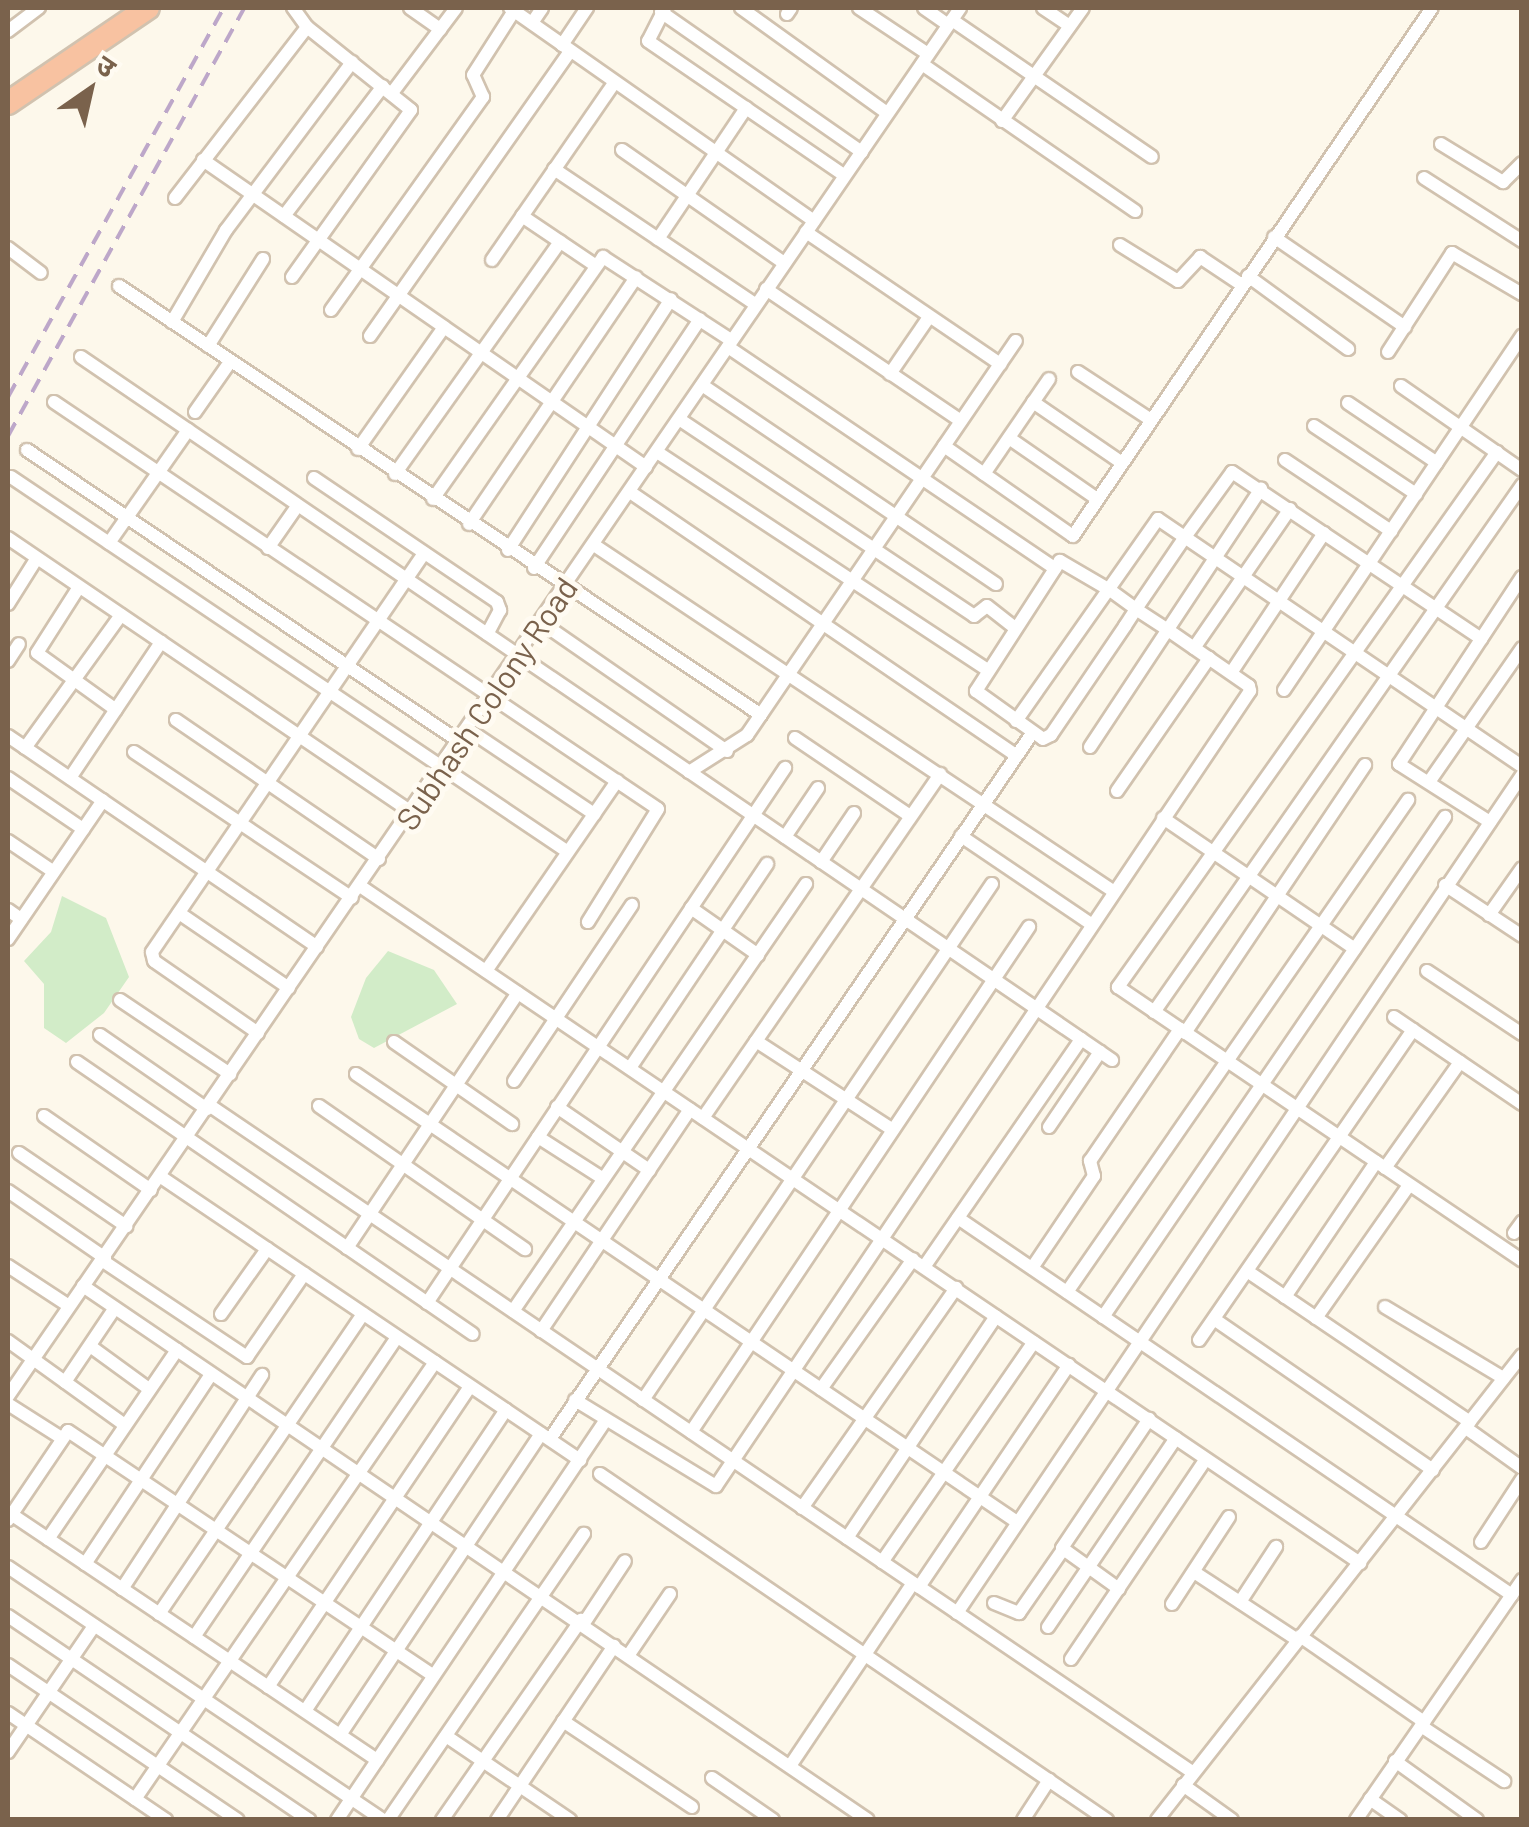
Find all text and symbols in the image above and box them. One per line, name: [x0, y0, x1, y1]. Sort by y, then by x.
north arrow: [40, 40, 140, 140]
text: उ: [90, 46, 123, 84]
street label: Subhash Colony Road: [387, 569, 585, 837]

